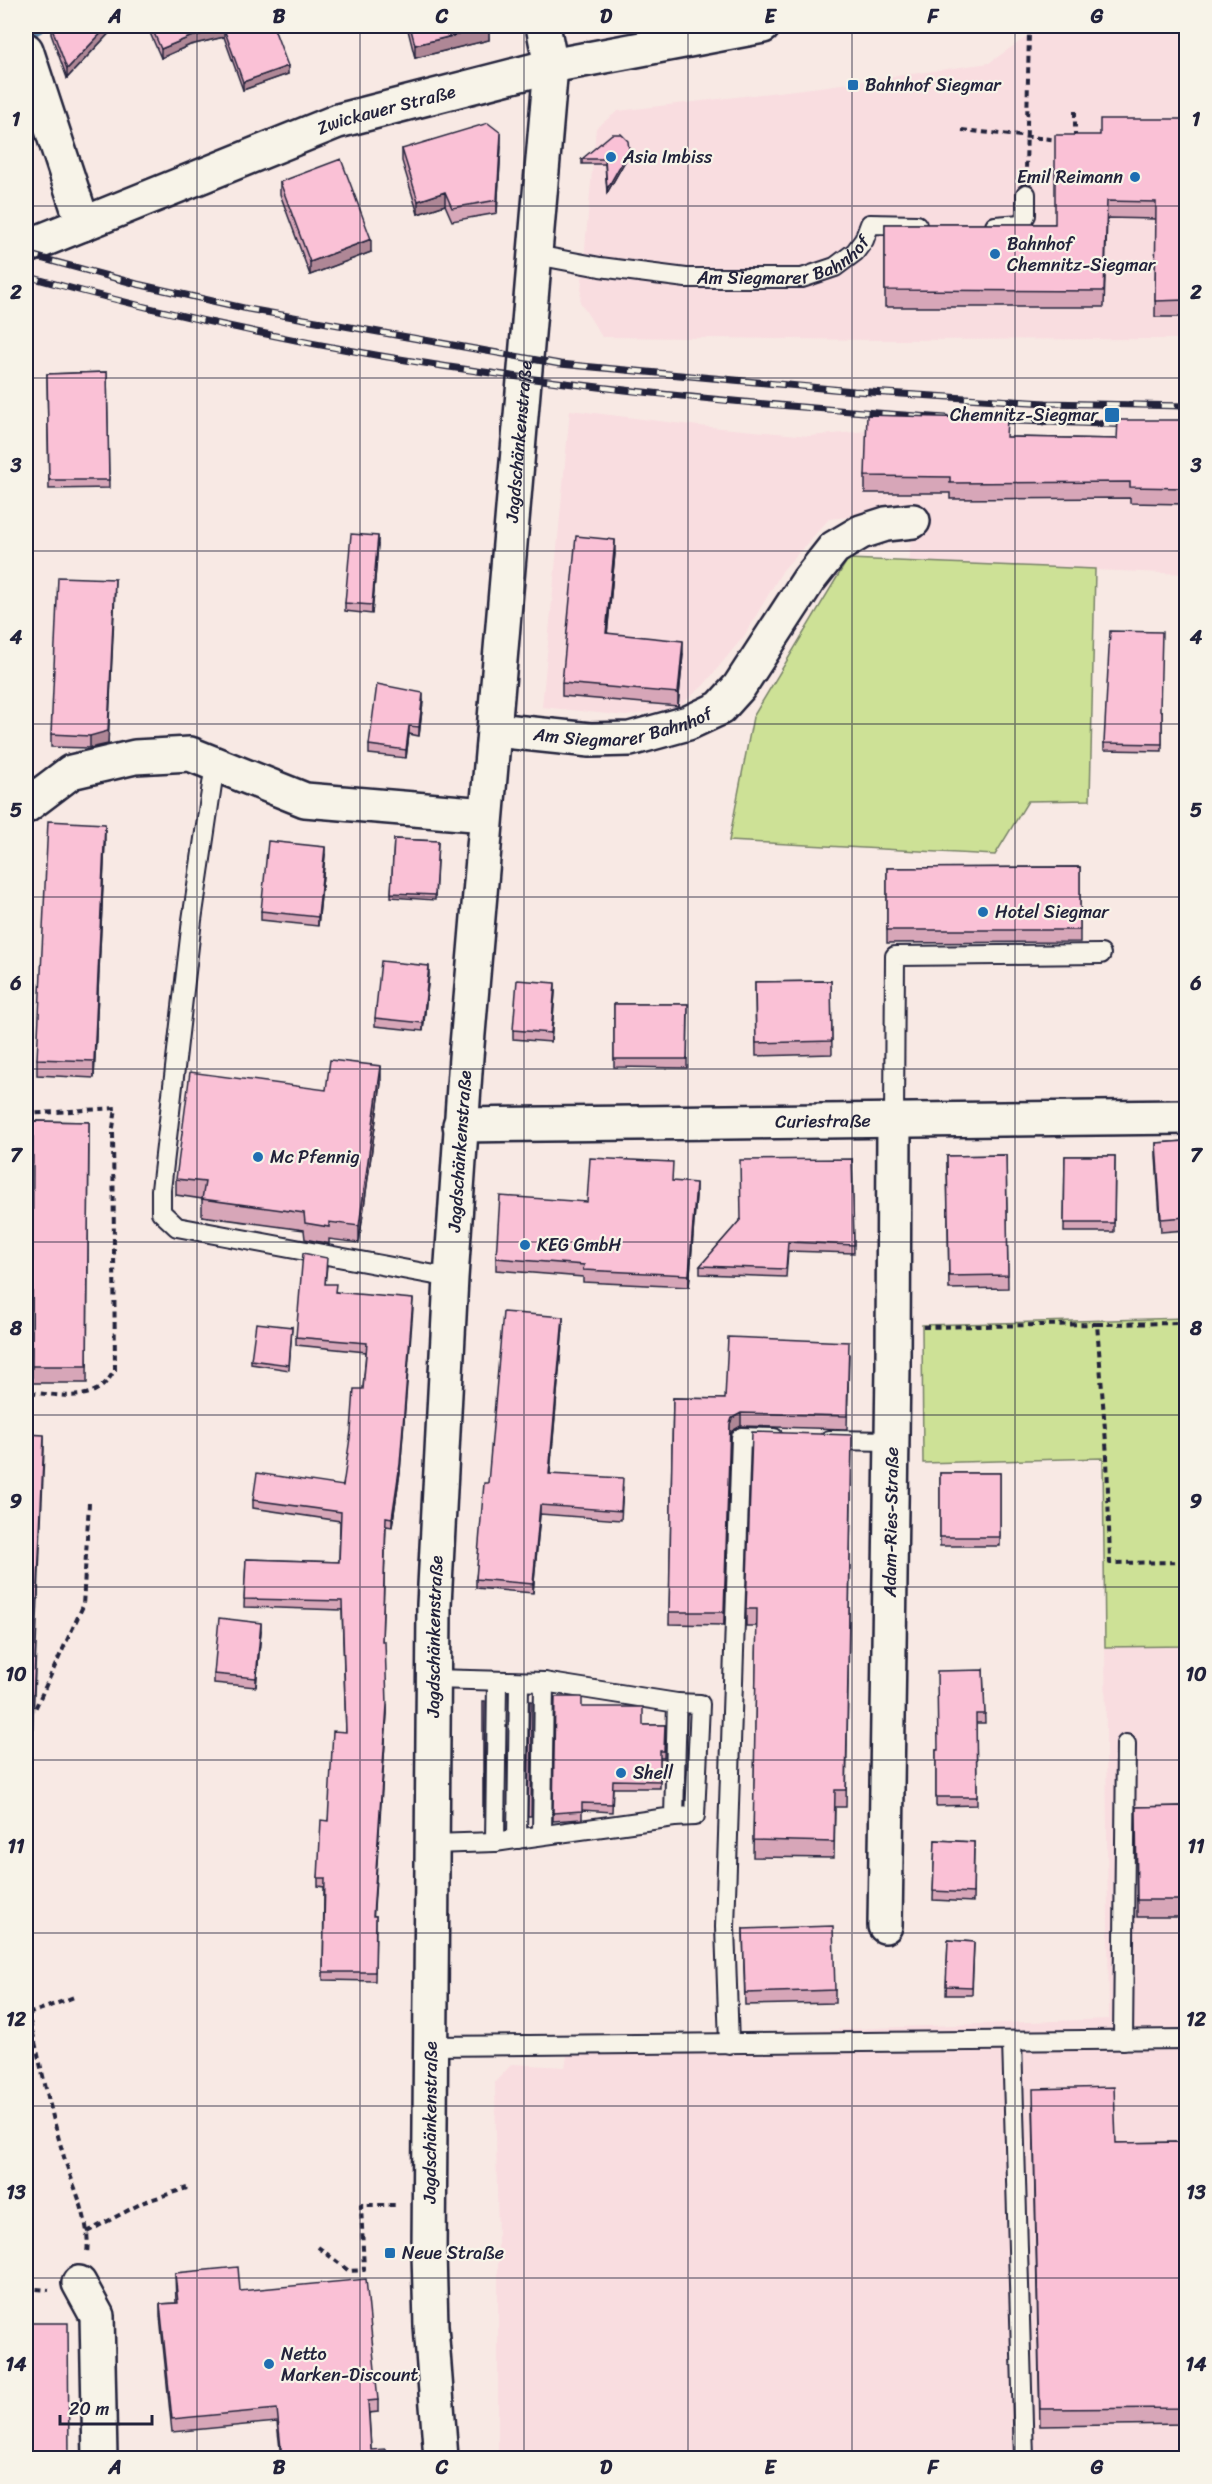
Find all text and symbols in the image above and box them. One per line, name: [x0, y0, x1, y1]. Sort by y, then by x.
text: A: [107, 0, 122, 34]
text: B: [273, 0, 286, 34]
text: C: [435, 0, 449, 34]
text: D: [600, 0, 613, 34]
text: E: [764, 0, 777, 34]
text: F: [927, 0, 940, 34]
text: G: [1090, 0, 1104, 34]
place label: Bahnhof Siegmar: [865, 69, 1002, 101]
street label: Zwickauer Straße: [312, 75, 459, 144]
marker: Bahnhof Siegmar: [846, 78, 860, 92]
text: 1: [12, 102, 21, 137]
text: 1: [1192, 102, 1201, 137]
place label: Asia Imbiss: [622, 141, 713, 173]
marker: Asia Imbiss: [604, 150, 618, 164]
place label: Emil Reimann: [1017, 161, 1123, 193]
marker: Emil Reimann: [1128, 170, 1142, 184]
street label: Am Siegmarer Bahnhof: [696, 227, 880, 294]
place label: Bahnhof Chemnitz-Siegmar: [1007, 228, 1157, 281]
marker: Bahnhof Chemnitz-Siegmar: [988, 247, 1002, 261]
text: 2: [9, 275, 22, 310]
text: 2: [1189, 275, 1202, 310]
street label: Jagdschänkenstraße: [496, 359, 542, 525]
place label: Chemnitz-Siegmar: [950, 399, 1100, 431]
marker: Chemnitz-Siegmar: [1103, 406, 1121, 424]
text: 3: [10, 448, 22, 483]
text: 3: [1190, 448, 1202, 483]
text: 4: [9, 620, 23, 655]
text: 4: [1189, 620, 1203, 655]
street label: Am Siegmarer Bahnhof: [531, 697, 720, 756]
text: 5: [10, 793, 22, 828]
text: 5: [1190, 793, 1202, 828]
place label: Hotel Siegmar: [995, 896, 1110, 928]
marker: Hotel Siegmar: [976, 905, 990, 919]
text: 6: [9, 966, 22, 1001]
text: 6: [1189, 966, 1202, 1001]
street label: Jagdschänkenstraße: [438, 1069, 481, 1234]
street label: Curiestraße: [775, 1104, 871, 1138]
text: 7: [10, 1138, 23, 1173]
text: 7: [1190, 1138, 1203, 1173]
place label: Mc Pfennig: [270, 1141, 360, 1173]
marker: Mc Pfennig: [251, 1150, 265, 1164]
place label: KEG GmbH: [537, 1229, 621, 1261]
marker: KEG GmbH: [518, 1238, 532, 1252]
text: 8: [9, 1311, 23, 1346]
text: 8: [1189, 1311, 1203, 1346]
street label: Adam-Ries-Straße: [874, 1447, 908, 1598]
text: 9: [10, 1484, 22, 1519]
text: 9: [1190, 1484, 1202, 1519]
street label: Jagdschänkenstraße: [417, 1554, 453, 1719]
text: 10: [5, 1657, 27, 1692]
text: 10: [1185, 1657, 1207, 1692]
place label: Shell: [633, 1757, 674, 1789]
marker: Shell: [614, 1766, 628, 1780]
text: 11: [7, 1829, 25, 1864]
text: 11: [1187, 1829, 1205, 1864]
text: 12: [6, 2002, 27, 2037]
text: 12: [1186, 2002, 1207, 2037]
street label: Jagdschänkenstraße: [413, 2041, 447, 2205]
text: 13: [6, 2175, 26, 2210]
text: 13: [1186, 2175, 1206, 2210]
place label: Neue Straße: [402, 2237, 504, 2269]
marker: Neue Straße: [383, 2246, 397, 2260]
place label: Netto Marken-Discount: [281, 2338, 419, 2391]
text: 14: [5, 2347, 27, 2382]
text: 14: [1185, 2347, 1207, 2382]
marker: Netto Marken-Discount: [262, 2357, 276, 2371]
scale bar: [60, 2388, 152, 2426]
text: 20 m: [69, 2393, 109, 2425]
text: A: [107, 2450, 122, 2484]
text: B: [273, 2450, 286, 2484]
text: C: [435, 2450, 449, 2484]
text: D: [600, 2450, 613, 2484]
text: E: [764, 2450, 777, 2484]
text: F: [927, 2450, 940, 2484]
text: G: [1090, 2450, 1104, 2484]

